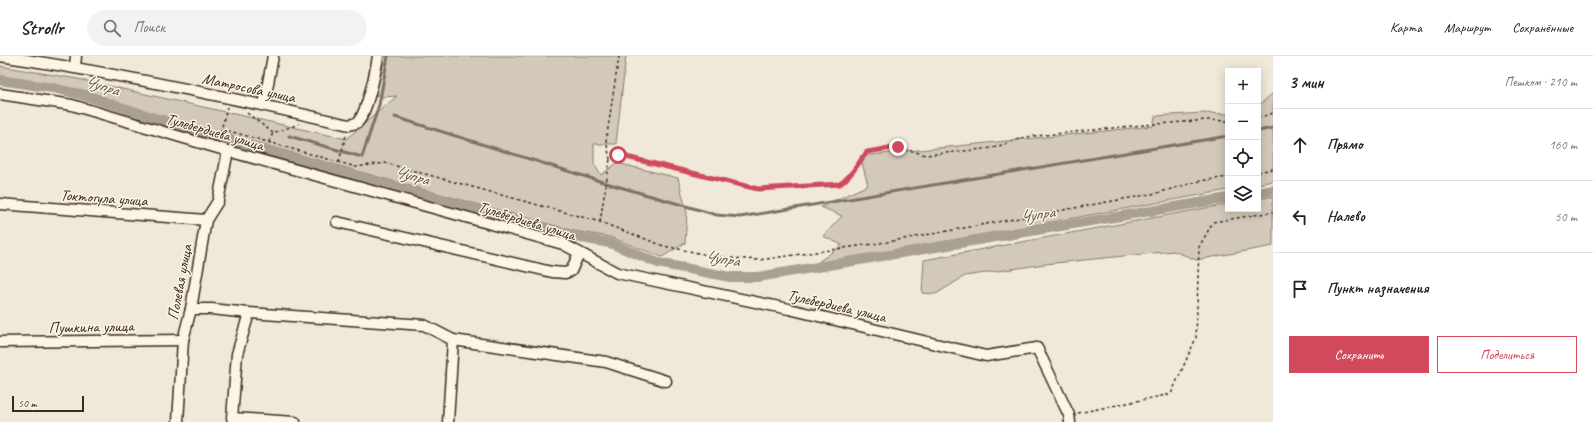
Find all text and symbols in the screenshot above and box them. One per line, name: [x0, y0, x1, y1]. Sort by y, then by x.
search box: [87, 10, 367, 46]
text: Strollr: [20, 16, 63, 40]
icon: search: [101, 17, 123, 39]
text: Поиск: [133, 18, 165, 37]
text: Карта: [1390, 19, 1422, 36]
text: Маршрут: [1444, 19, 1490, 36]
text: Сохранённые: [1512, 19, 1573, 36]
street label: Матросова улица: [200, 68, 298, 108]
map controls: [1225, 68, 1261, 212]
button: +: [1225, 68, 1261, 104]
water label: Чупра: [82, 70, 123, 101]
text: 3 мин: [1289, 72, 1324, 93]
text: Пешком · 210 m: [1504, 74, 1577, 90]
button: −: [1225, 104, 1261, 140]
street label: Тулебердиева улица: [164, 108, 267, 156]
icon: ahead: [1289, 134, 1311, 156]
text: Прямо: [1327, 135, 1363, 154]
text: 160 m: [1549, 137, 1577, 153]
route end: [889, 138, 907, 156]
button: locate: [1225, 140, 1261, 176]
route start: [609, 146, 627, 164]
water label: Чупра: [393, 161, 433, 191]
button: layers: [1225, 176, 1261, 212]
street label: Токтогула улица: [60, 185, 149, 211]
street label: Тулебердиева улица: [476, 197, 579, 246]
water label: Чупра: [1018, 201, 1058, 228]
icon: left: [1289, 206, 1311, 228]
text: Налево: [1327, 207, 1365, 226]
text: 50 m: [1555, 209, 1577, 225]
street label: Полевая улица: [163, 242, 197, 322]
water label: Чупра: [703, 246, 743, 272]
icon: arrive: [1289, 278, 1311, 300]
text: Пункт назначения: [1327, 279, 1429, 298]
street label: Тулебердиева улица: [785, 285, 889, 327]
street label: Пушкина улица: [48, 316, 135, 338]
button: Сохранить: [1289, 336, 1429, 373]
button: Поделиться: [1437, 336, 1577, 373]
scale bar: [12, 394, 84, 413]
text: 50 m: [18, 396, 37, 410]

